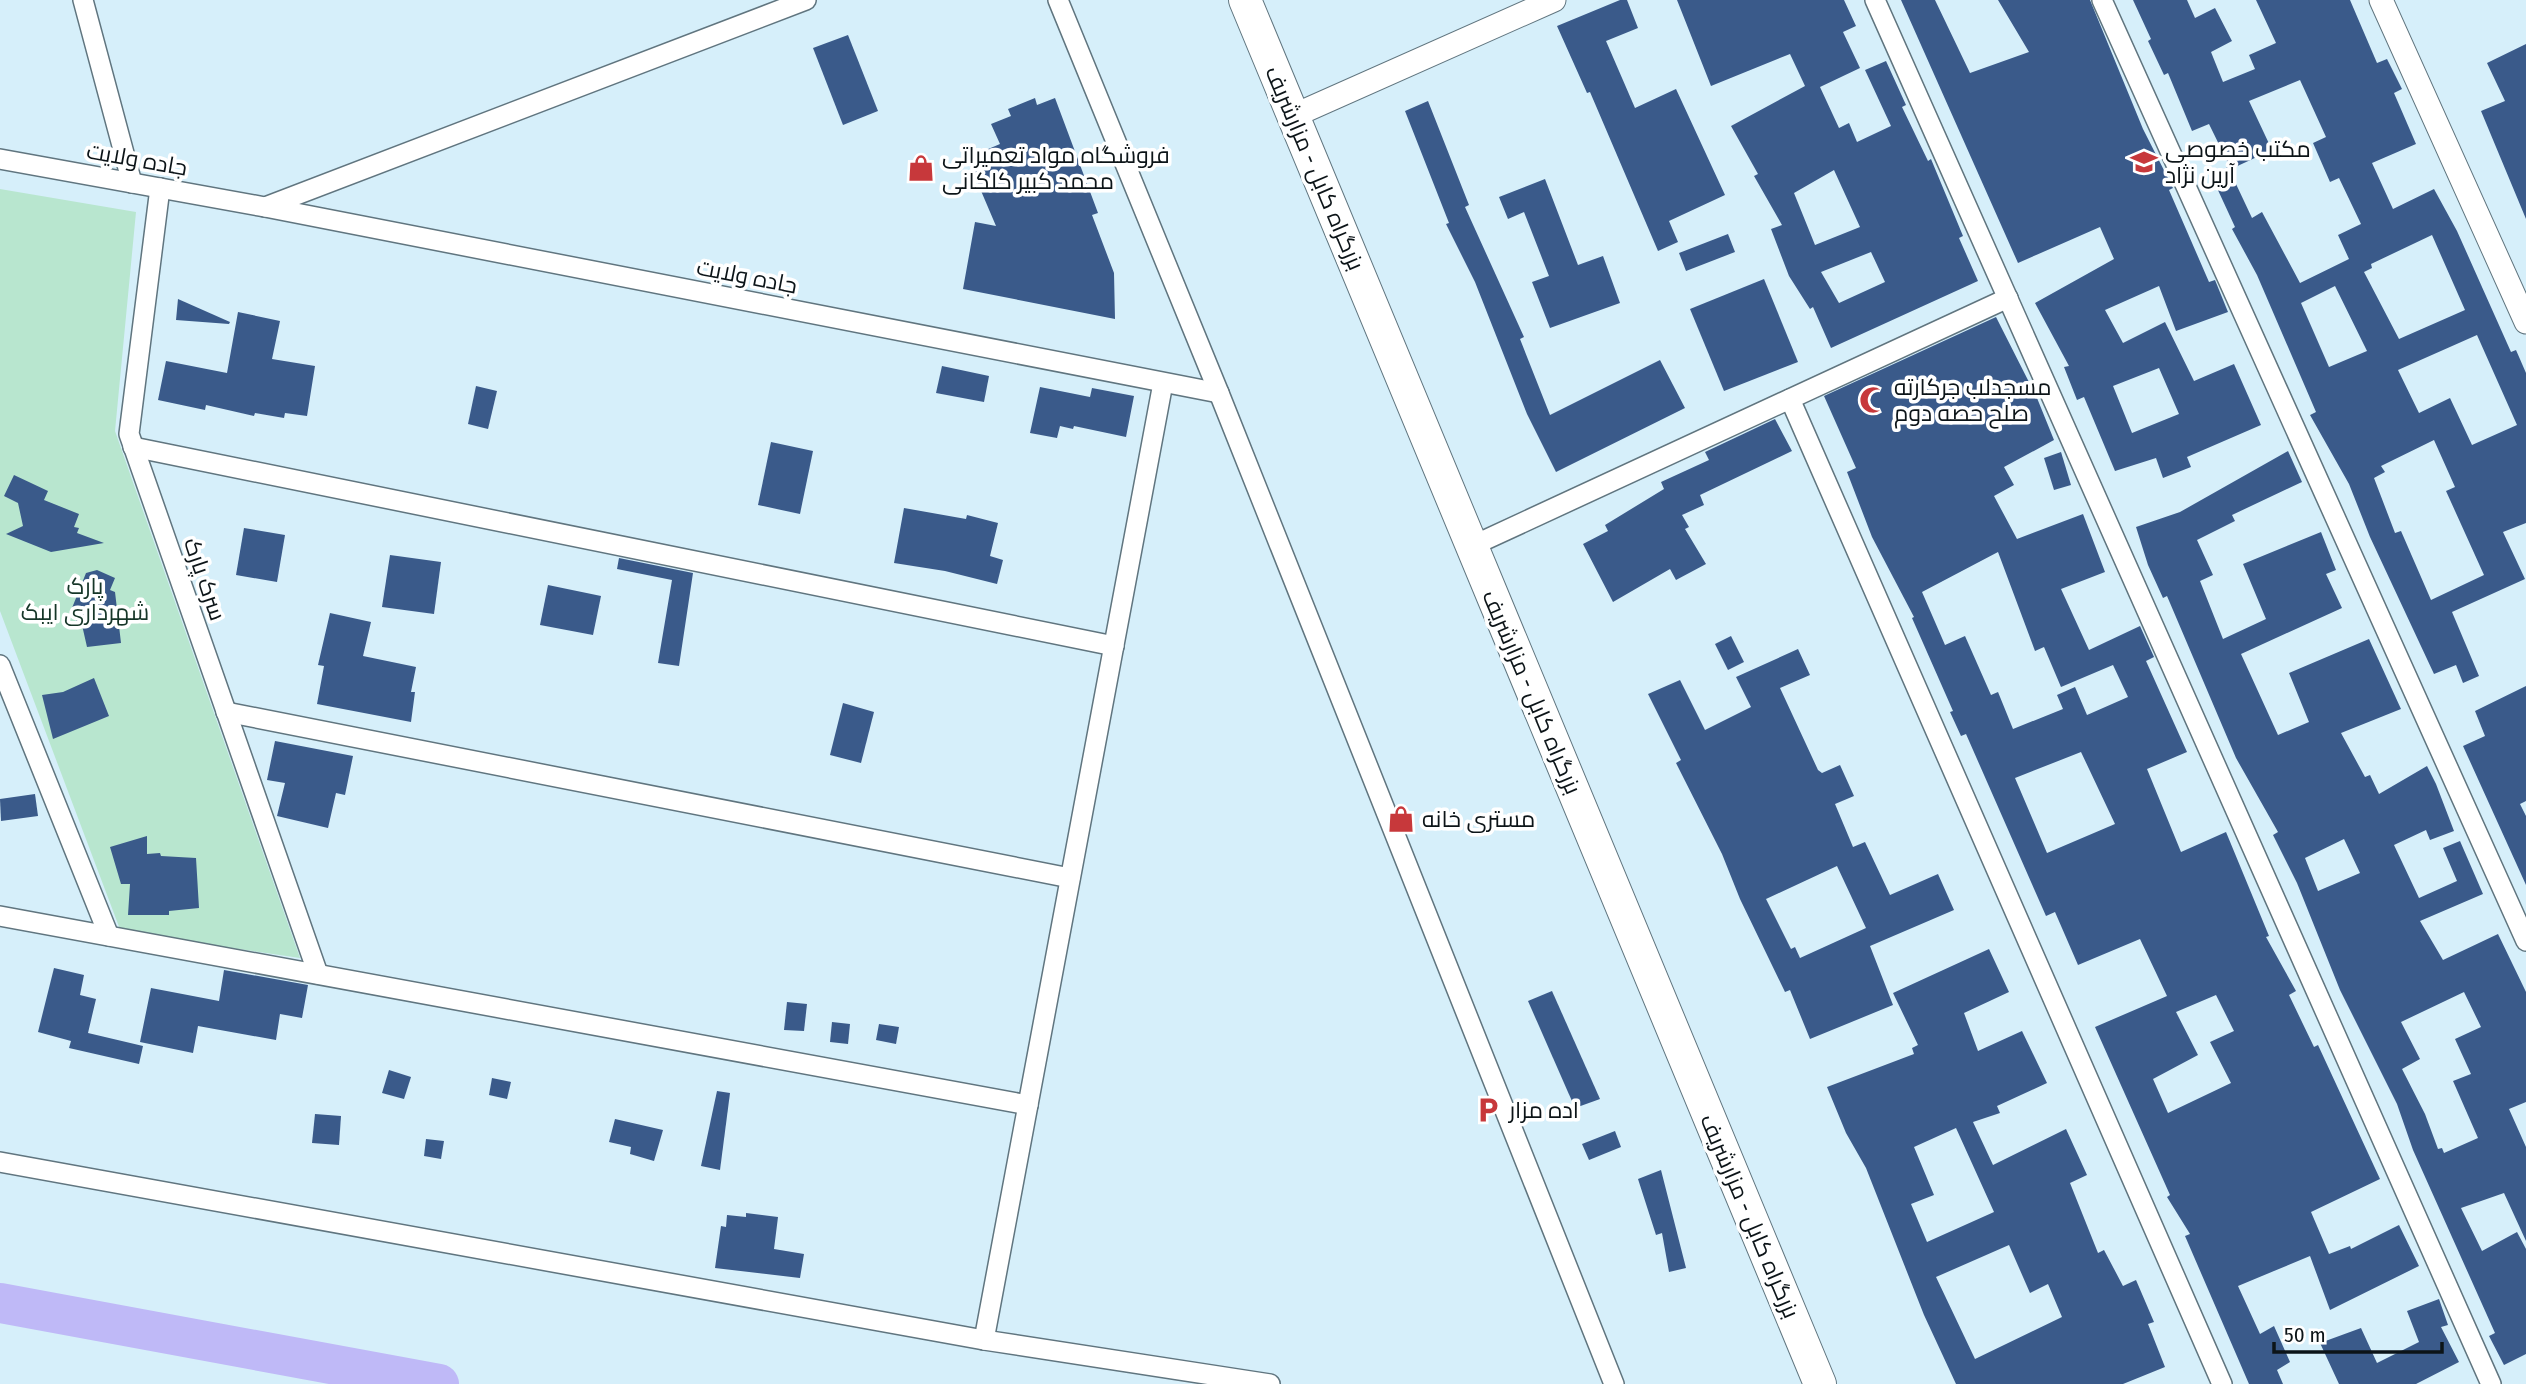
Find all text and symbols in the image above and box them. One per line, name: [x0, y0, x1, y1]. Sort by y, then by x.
street label: بزرگراه کابل - مزارشریف: [1259, 62, 1371, 274]
place label: مکتب خصوصی آرین نژاد: [2165, 135, 2311, 189]
street label: جاده ولایت: [84, 136, 190, 182]
place label: فروشگاه مواد تعمیراتی محمد کبیر کلکانی: [942, 141, 1170, 195]
school or university icon: مکتب خصوصی آرین نژاد: [2129, 147, 2159, 177]
shop icon: فروشگاه مواد تعمیراتی محمد کبیر کلکانی: [906, 153, 936, 183]
street label: جاده ولایت: [694, 253, 800, 299]
place label: مسجدلب جرکارته صلح حصه دوم: [1894, 373, 2052, 429]
mosque icon: مسجدلب جرکارته صلح حصه دوم: [1858, 385, 1888, 415]
street label: سرک پارک: [177, 534, 232, 625]
park label: پارک شهرداری ایبک: [21, 572, 149, 626]
street label: بزرگراه کابل - مزارشریف: [1476, 586, 1588, 798]
shop icon: مستری خانه: [1386, 804, 1416, 834]
place label: مستری خانه: [1422, 805, 1535, 833]
parking icon: اده مزار: [1473, 1095, 1503, 1125]
place label: اده مزار: [1507, 1096, 1579, 1124]
street label: بزرگراه کابل - مزارشریف: [1694, 1110, 1806, 1322]
scale bar: [2274, 1310, 2442, 1354]
text: 50 m: [2284, 1322, 2326, 1348]

